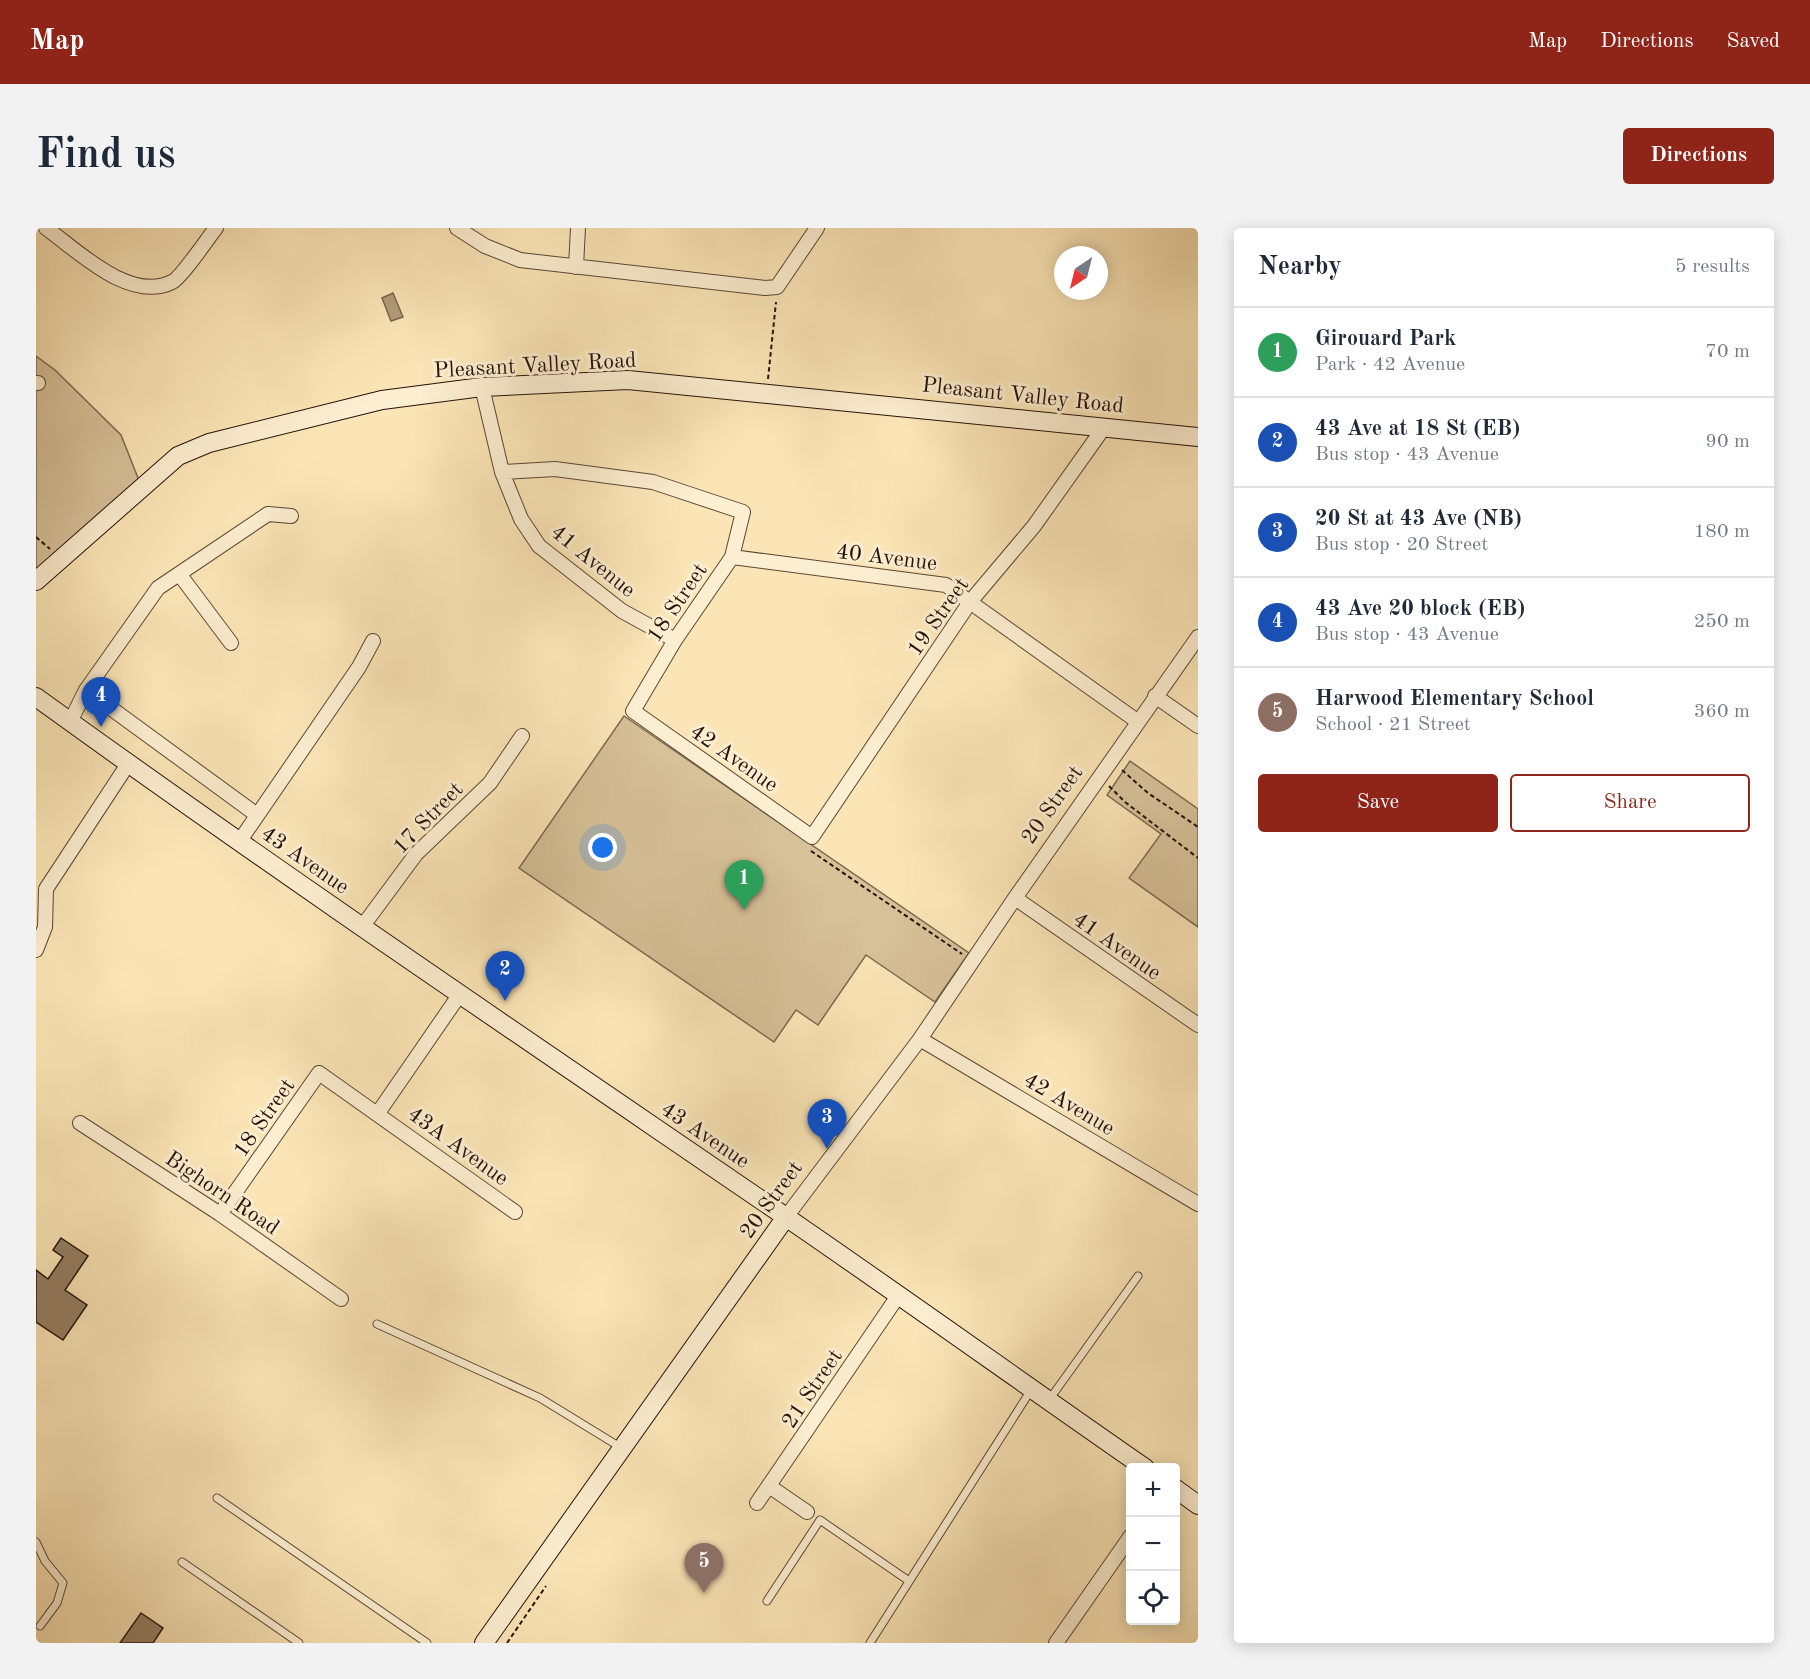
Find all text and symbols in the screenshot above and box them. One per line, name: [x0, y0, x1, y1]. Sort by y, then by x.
text: Map: [30, 28, 84, 56]
text: Map: [1528, 31, 1567, 52]
text: Directions: [1600, 31, 1694, 52]
text: Saved: [1727, 31, 1780, 52]
button: Directions: [1623, 128, 1774, 184]
text: Find us: [36, 135, 175, 177]
north arrow: [1054, 246, 1108, 300]
text: Nearby: [1258, 254, 1342, 280]
text: 5 results: [1675, 257, 1750, 277]
text: Girouard Park: [1315, 328, 1456, 350]
text: 1: [1272, 342, 1283, 362]
text: 70 m: [1705, 342, 1750, 362]
street label: Pleasant Valley Road: [433, 350, 637, 382]
text: Park · 42 Avenue: [1315, 355, 1465, 375]
street label: Pleasant Valley Road: [921, 374, 1125, 418]
text: 43 Ave at 18 St (EB): [1315, 418, 1520, 440]
text: 2: [1272, 432, 1283, 452]
text: 90 m: [1705, 432, 1750, 452]
text: Bus stop · 43 Avenue: [1315, 445, 1499, 465]
text: 20 St at 43 Ave (NB): [1315, 508, 1522, 530]
street label: 41 Avenue: [546, 521, 639, 602]
text: 3: [1272, 522, 1283, 542]
text: 180 m: [1694, 522, 1750, 542]
text: Bus stop · 20 Street: [1315, 535, 1488, 555]
street label: 40 Avenue: [835, 541, 938, 575]
street label: 18 Street: [643, 560, 712, 647]
street label: 19 Street: [904, 574, 973, 660]
text: 43 Ave 20 block (EB): [1315, 598, 1525, 620]
text: 4: [1272, 612, 1283, 632]
text: 250 m: [1694, 612, 1750, 632]
text: Bus stop · 43 Avenue: [1315, 625, 1499, 645]
pin: 4: [82, 678, 120, 727]
text: Harwood Elementary School: [1315, 688, 1594, 710]
text: 5: [1272, 702, 1283, 722]
text: 360 m: [1694, 702, 1750, 722]
text: School · 21 Street: [1315, 715, 1471, 735]
street label: 42 Avenue: [686, 721, 782, 797]
street label: 20 Street: [1018, 762, 1087, 848]
button: Save: [1258, 774, 1498, 832]
button: Share: [1510, 774, 1750, 832]
street label: 17 Street: [389, 778, 468, 858]
street label: 43 Avenue: [257, 823, 353, 899]
your location: [588, 833, 617, 862]
pin: 1: [724, 860, 764, 910]
street label: 41 Avenue: [1069, 909, 1165, 985]
pin: 2: [486, 952, 524, 1001]
street label: 42 Avenue: [1020, 1069, 1118, 1140]
street label: 18 Street: [230, 1075, 299, 1161]
street label: 43 Avenue: [657, 1098, 753, 1173]
pin: 3: [808, 1100, 846, 1149]
street label: 43A Avenue: [403, 1103, 512, 1190]
street label: Bighorn Road: [161, 1148, 283, 1240]
street label: 20 Street: [736, 1157, 807, 1243]
street label: 21 Street: [778, 1346, 847, 1433]
map controls: [1126, 1463, 1180, 1625]
button: +: [1126, 1463, 1180, 1517]
button: −: [1126, 1517, 1180, 1571]
pin: 5: [684, 1544, 724, 1593]
button: locate: [1126, 1571, 1180, 1625]

